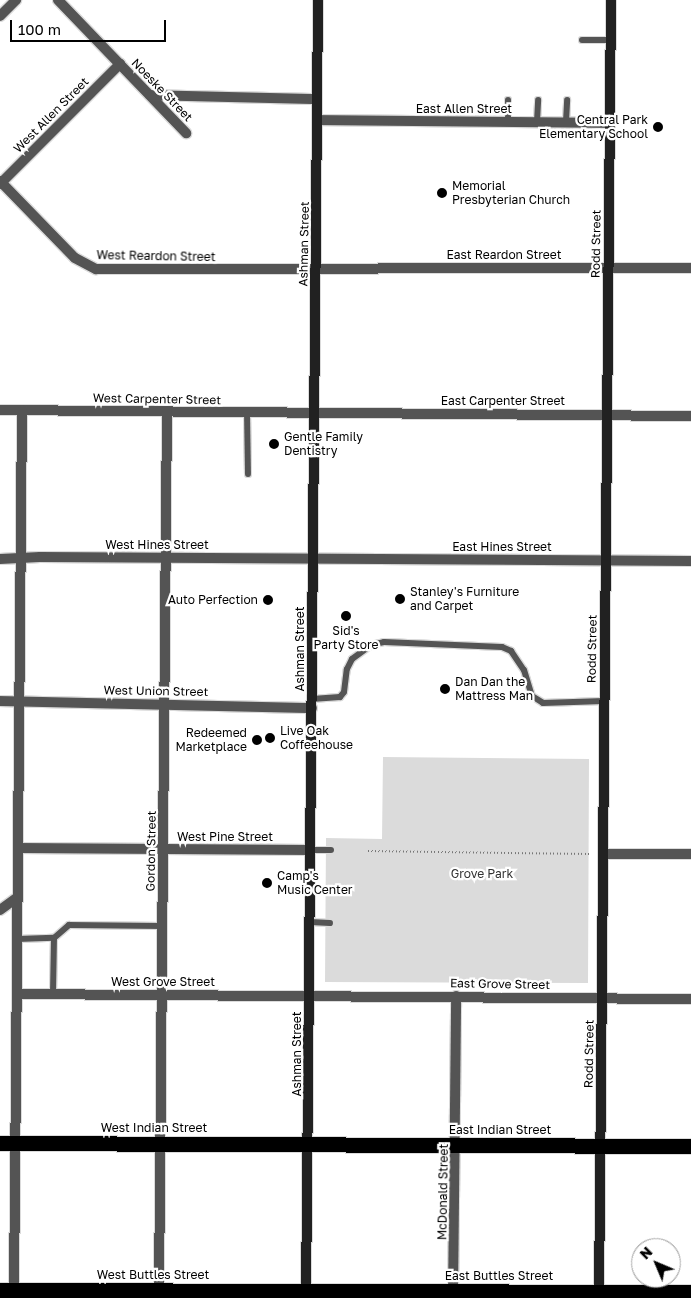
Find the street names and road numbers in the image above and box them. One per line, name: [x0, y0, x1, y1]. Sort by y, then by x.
street label: Noeske Street: [128, 56, 196, 124]
street label: West Allen Street: [10, 74, 92, 156]
street label: East Allen Street: [416, 102, 512, 116]
street label: Ashman Street: [296, 201, 312, 287]
street label: Rodd Street: [588, 210, 604, 278]
street label: West Reardon Street: [96, 248, 216, 264]
street label: East Reardon Street: [447, 248, 561, 262]
street label: West Carpenter Street: [93, 391, 221, 407]
street label: East Carpenter Street: [441, 394, 565, 408]
street label: West Hines Street: [105, 538, 209, 552]
street label: East Hines Street: [452, 540, 552, 554]
street label: Ashman Street: [293, 606, 307, 692]
street label: Rodd Street: [584, 615, 600, 683]
street label: West Union Street: [104, 683, 208, 699]
street label: Gordon Street: [143, 811, 159, 891]
street label: West Pine Street: [177, 830, 273, 844]
street label: West Grove Street: [111, 975, 215, 989]
street label: East Grove Street: [450, 976, 550, 992]
street label: Ashman Street: [290, 1011, 304, 1097]
street label: Rodd Street: [581, 1020, 597, 1088]
street label: West Indian Street: [101, 1121, 207, 1135]
street label: East Indian Street: [449, 1123, 551, 1137]
street label: McDonald Street: [435, 1144, 451, 1240]
street label: West Buttles Street: [97, 1268, 209, 1282]
street label: East Buttles Street: [445, 1269, 553, 1283]

